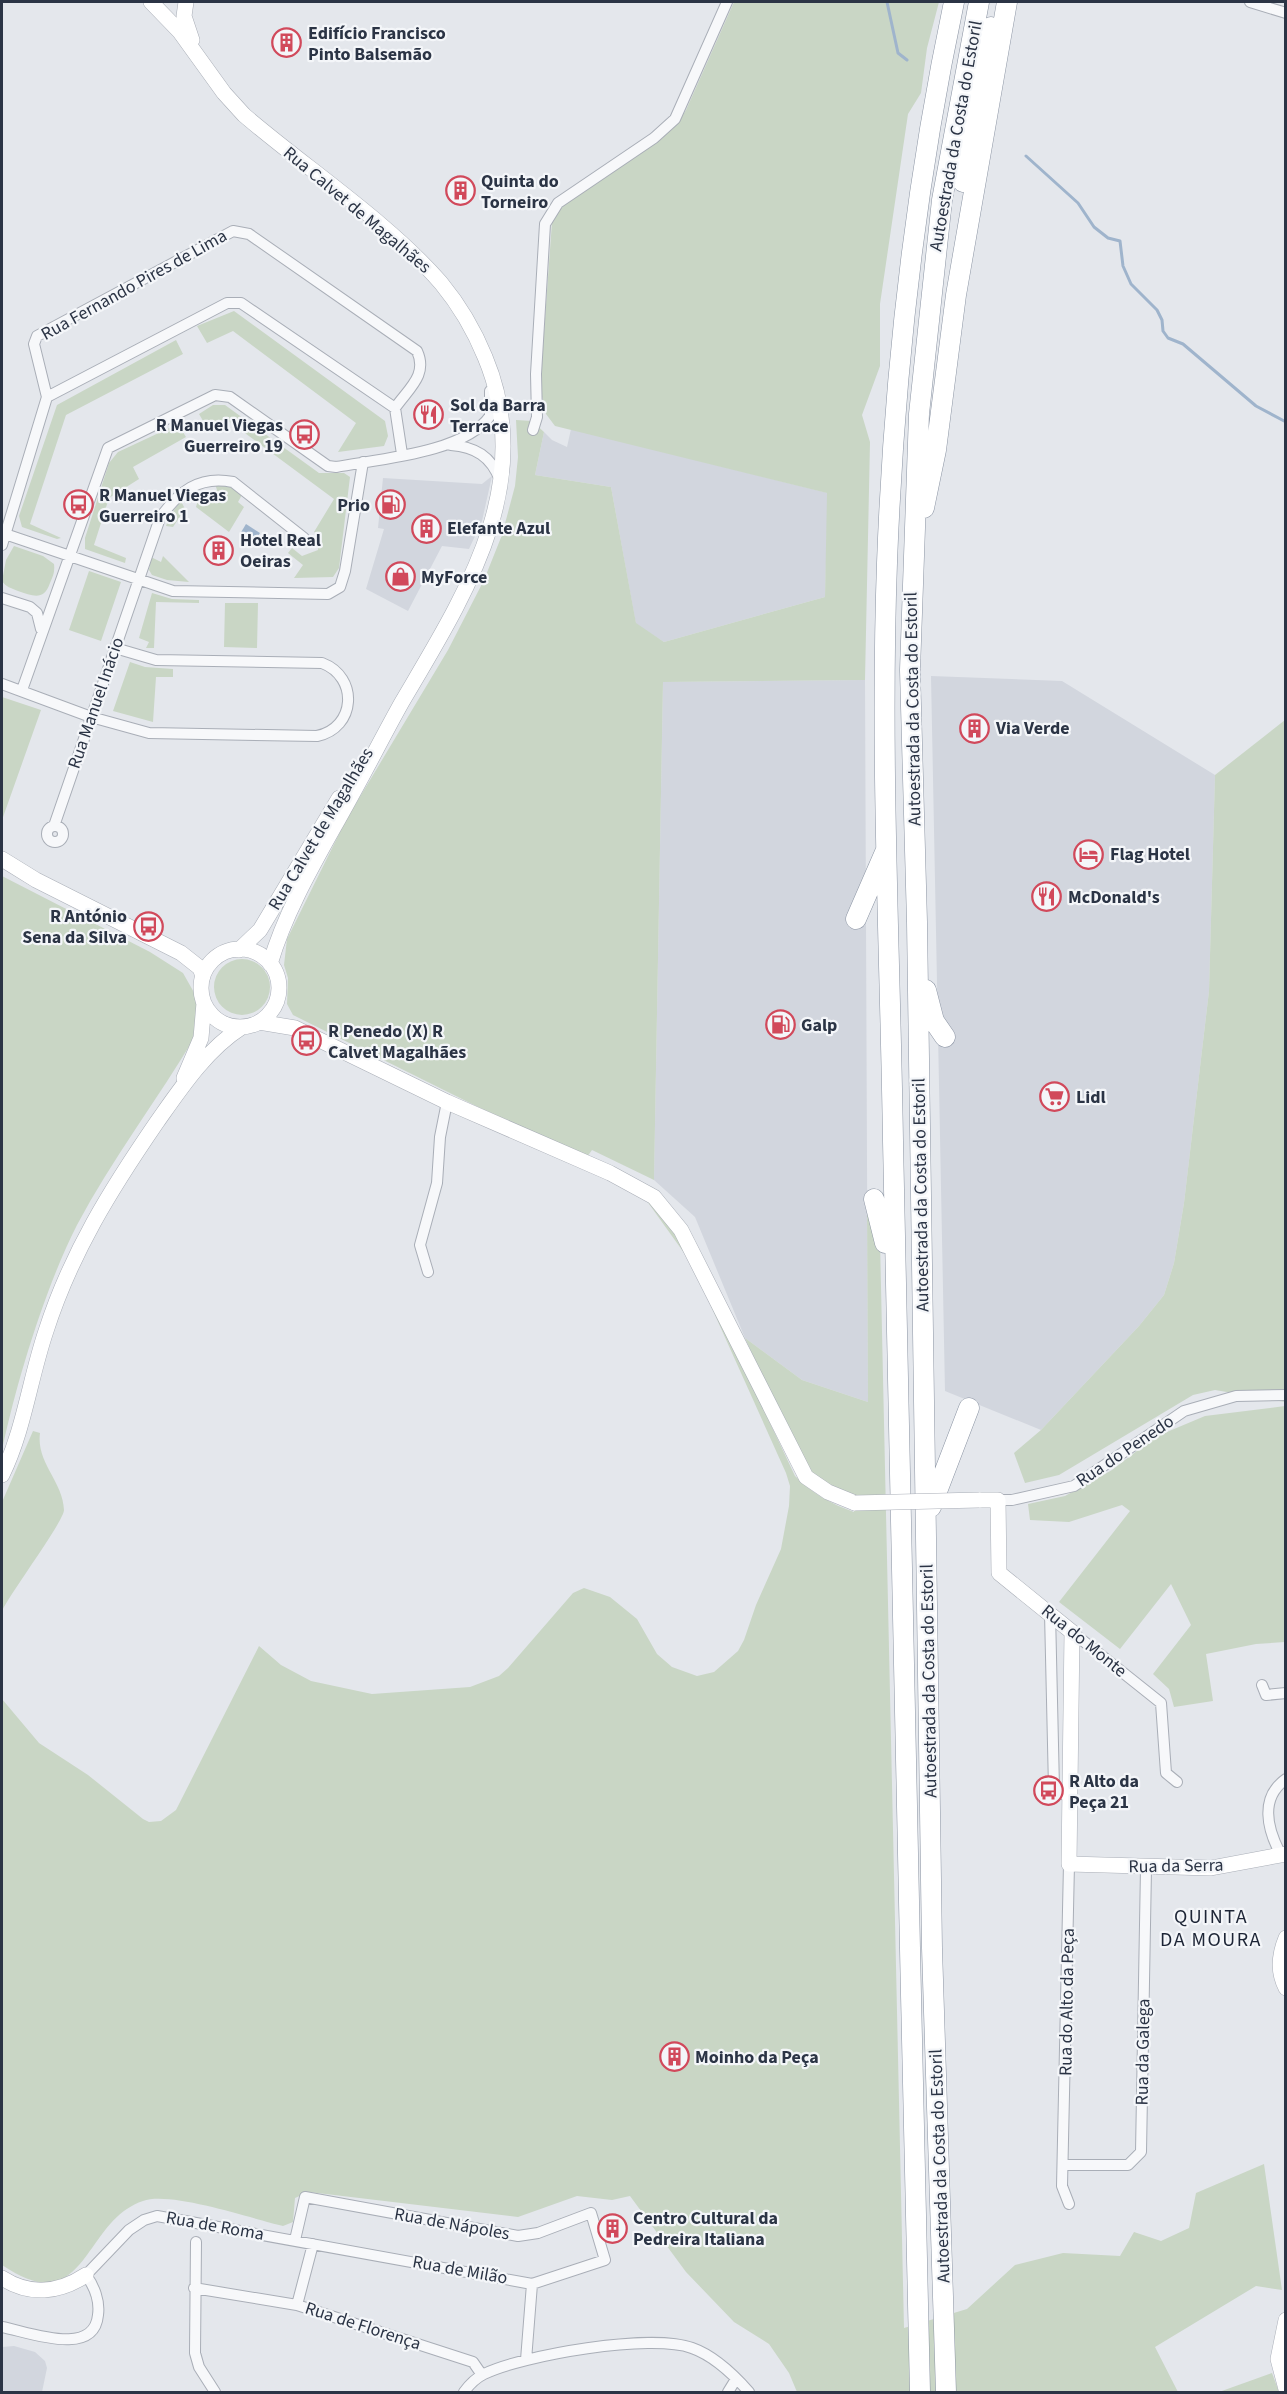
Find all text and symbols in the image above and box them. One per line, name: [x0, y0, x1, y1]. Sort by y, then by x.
street label: Autoestrada da Costa do Estoril: [923, 19, 989, 253]
place label: Edifício Francisco Pinto Balsemão: [308, 21, 446, 67]
building icon: Edifício Francisco Pinto Balsemão: [271, 27, 303, 59]
street label: Rua Calvet de Magalhães: [278, 141, 436, 279]
place label: Quinta do Torneiro: [481, 169, 559, 215]
building icon: Quinta do Torneiro: [444, 175, 476, 207]
street label: Rua Fernando Pires de Lima: [37, 223, 231, 347]
place label: Sol da Barra Terrace: [450, 393, 546, 439]
restaurant icon: Sol da Barra Terrace: [413, 399, 445, 431]
place label: R Manuel Viegas Guerreiro 19: [156, 413, 283, 459]
bus stop icon: R Manuel Viegas Guerreiro 19: [288, 419, 320, 451]
place label: R Manuel Viegas Guerreiro 1: [99, 483, 226, 529]
bus stop icon: R Manuel Viegas Guerreiro 1: [62, 489, 94, 521]
fuel station icon: Prio: [375, 489, 407, 521]
place label: Prio: [337, 493, 370, 518]
building icon: Elefante Azul: [410, 512, 442, 544]
place label: Elefante Azul: [447, 516, 550, 541]
place label: Hotel Real Oeiras: [240, 528, 321, 574]
building icon: Hotel Real Oeiras: [203, 534, 235, 566]
shop icon: MyForce: [384, 561, 416, 593]
place label: MyForce: [421, 565, 487, 590]
street label: Autoestrada da Costa do Estoril: [898, 592, 928, 826]
street label: Rua Manuel Inácio: [62, 634, 130, 772]
building icon: Via Verde: [959, 712, 991, 744]
place label: Via Verde: [995, 716, 1070, 741]
street label: Rua Calvet de Magalhães: [262, 743, 380, 915]
hotel icon: Flag Hotel: [1073, 838, 1105, 870]
place label: Flag Hotel: [1110, 842, 1190, 867]
restaurant icon: McDonald's: [1031, 881, 1063, 913]
place label: McDonald's: [1068, 885, 1160, 910]
place label: R António Sena da Silva: [22, 904, 127, 950]
bus stop icon: R António Sena da Silva: [132, 910, 164, 942]
fuel station icon: Galp: [764, 1009, 796, 1041]
place label: Galp: [801, 1013, 837, 1038]
place label: R Penedo (X) R Calvet Magalhães: [328, 1019, 466, 1065]
bus stop icon: R Penedo (X) R Calvet Magalhães: [291, 1025, 323, 1057]
street label: Autoestrada da Costa do Estoril: [906, 1078, 936, 1312]
supermarket icon: Lidl: [1039, 1081, 1071, 1113]
place label: Lidl: [1076, 1085, 1106, 1110]
street label: Rua do Penedo: [1071, 1409, 1179, 1493]
street label: Autoestrada da Costa do Estoril: [914, 1564, 944, 1798]
street label: Rua do Monte: [1036, 1599, 1132, 1683]
place label: R Alto da Peça 21: [1069, 1769, 1139, 1815]
bus stop icon: R Alto da Peça 21: [1032, 1775, 1064, 1807]
street label: Rua da Serra: [1128, 1853, 1224, 1879]
district label: QUINTA DA MOURA: [1160, 1903, 1262, 1954]
street label: Rua do Alto da Peça: [1053, 1928, 1081, 2076]
street label: Rua da Galega: [1130, 1998, 1156, 2106]
building icon: Moinho da Peça: [658, 2041, 690, 2073]
place label: Moinho da Peça: [695, 2045, 819, 2070]
street label: Autoestrada da Costa do Estoril: [923, 2049, 957, 2283]
street label: Rua de Nápoles: [392, 2202, 512, 2246]
street label: Rua de Roma: [164, 2205, 266, 2247]
place label: Centro Cultural da Pedreira Italiana: [633, 2206, 778, 2252]
building icon: Centro Cultural da Pedreira Italiana: [596, 2212, 628, 2244]
street label: Rua de Milão: [410, 2249, 510, 2291]
street label: Rua de Florença: [302, 2296, 424, 2356]

